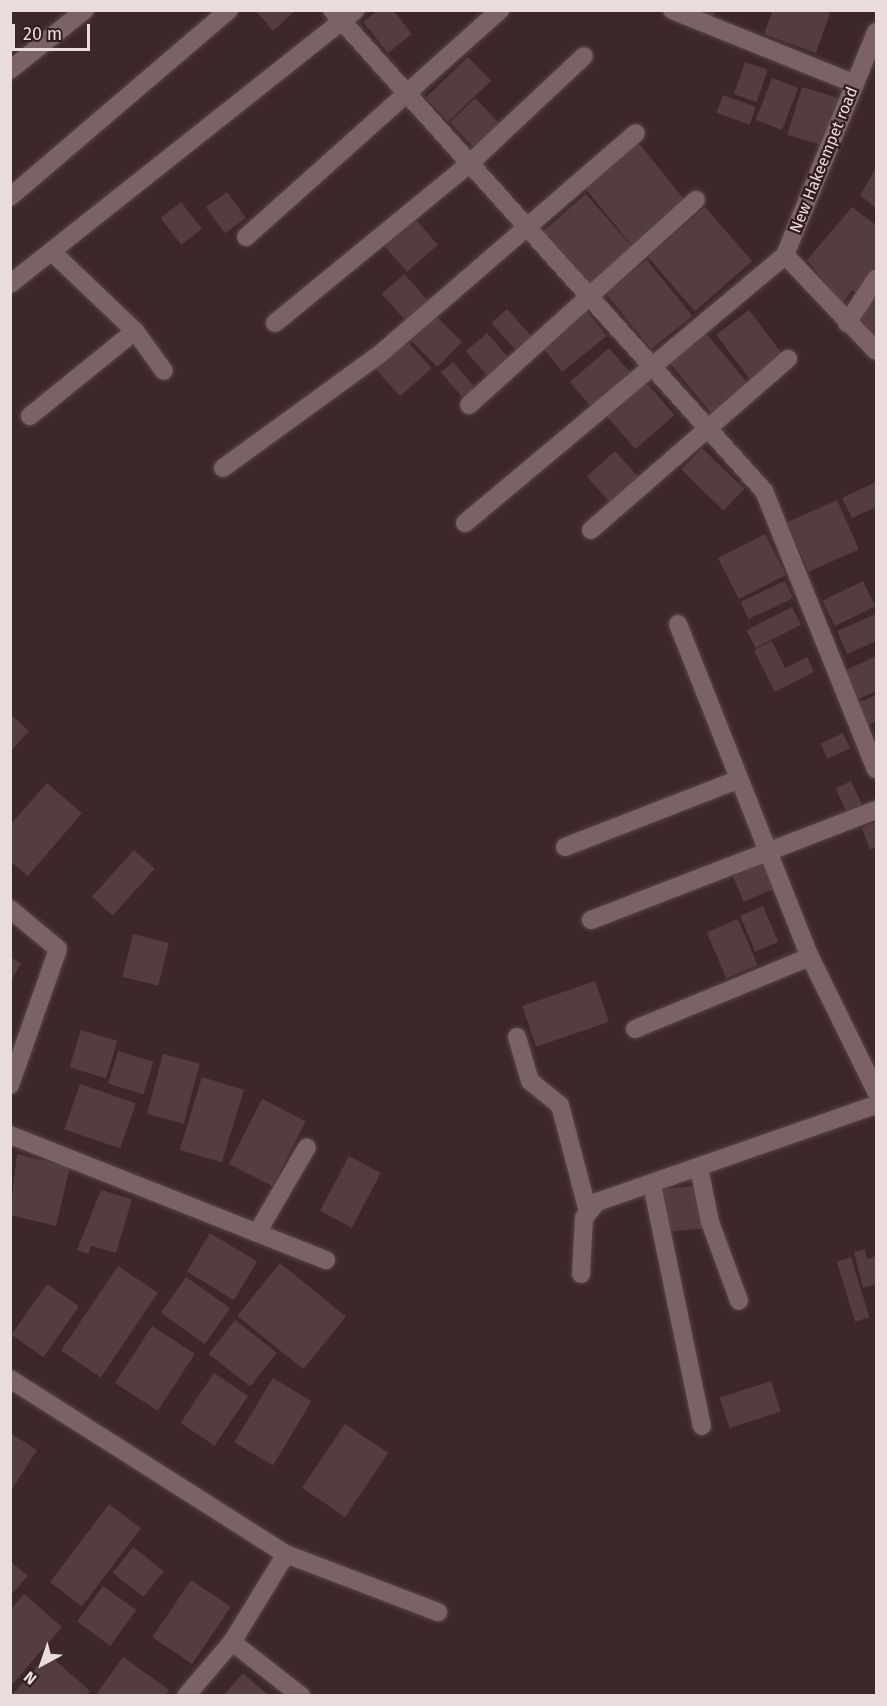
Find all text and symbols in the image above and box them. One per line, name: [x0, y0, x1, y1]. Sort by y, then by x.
scale bar: [15, 12, 93, 50]
text: 20 m: [23, 23, 62, 45]
street label: New Hakeempet road: [786, 84, 862, 236]
north arrow: [12, 1634, 72, 1694]
text: N: [20, 1667, 40, 1689]

